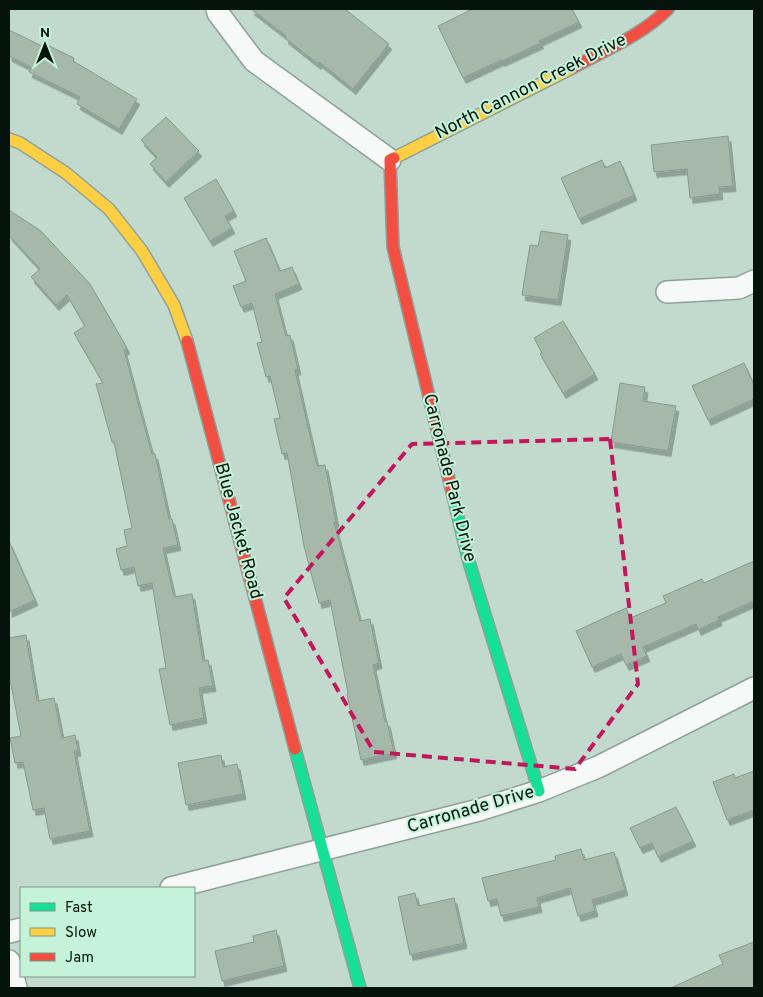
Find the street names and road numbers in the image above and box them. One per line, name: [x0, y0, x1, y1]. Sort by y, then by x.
street label: North Cannon Creek Drive: [432, 29, 630, 145]
street label: Carronade Park Drive: [417, 391, 481, 565]
street label: Blue Jacket Road: [209, 460, 267, 602]
street label: Carronade Drive: [405, 781, 537, 839]

